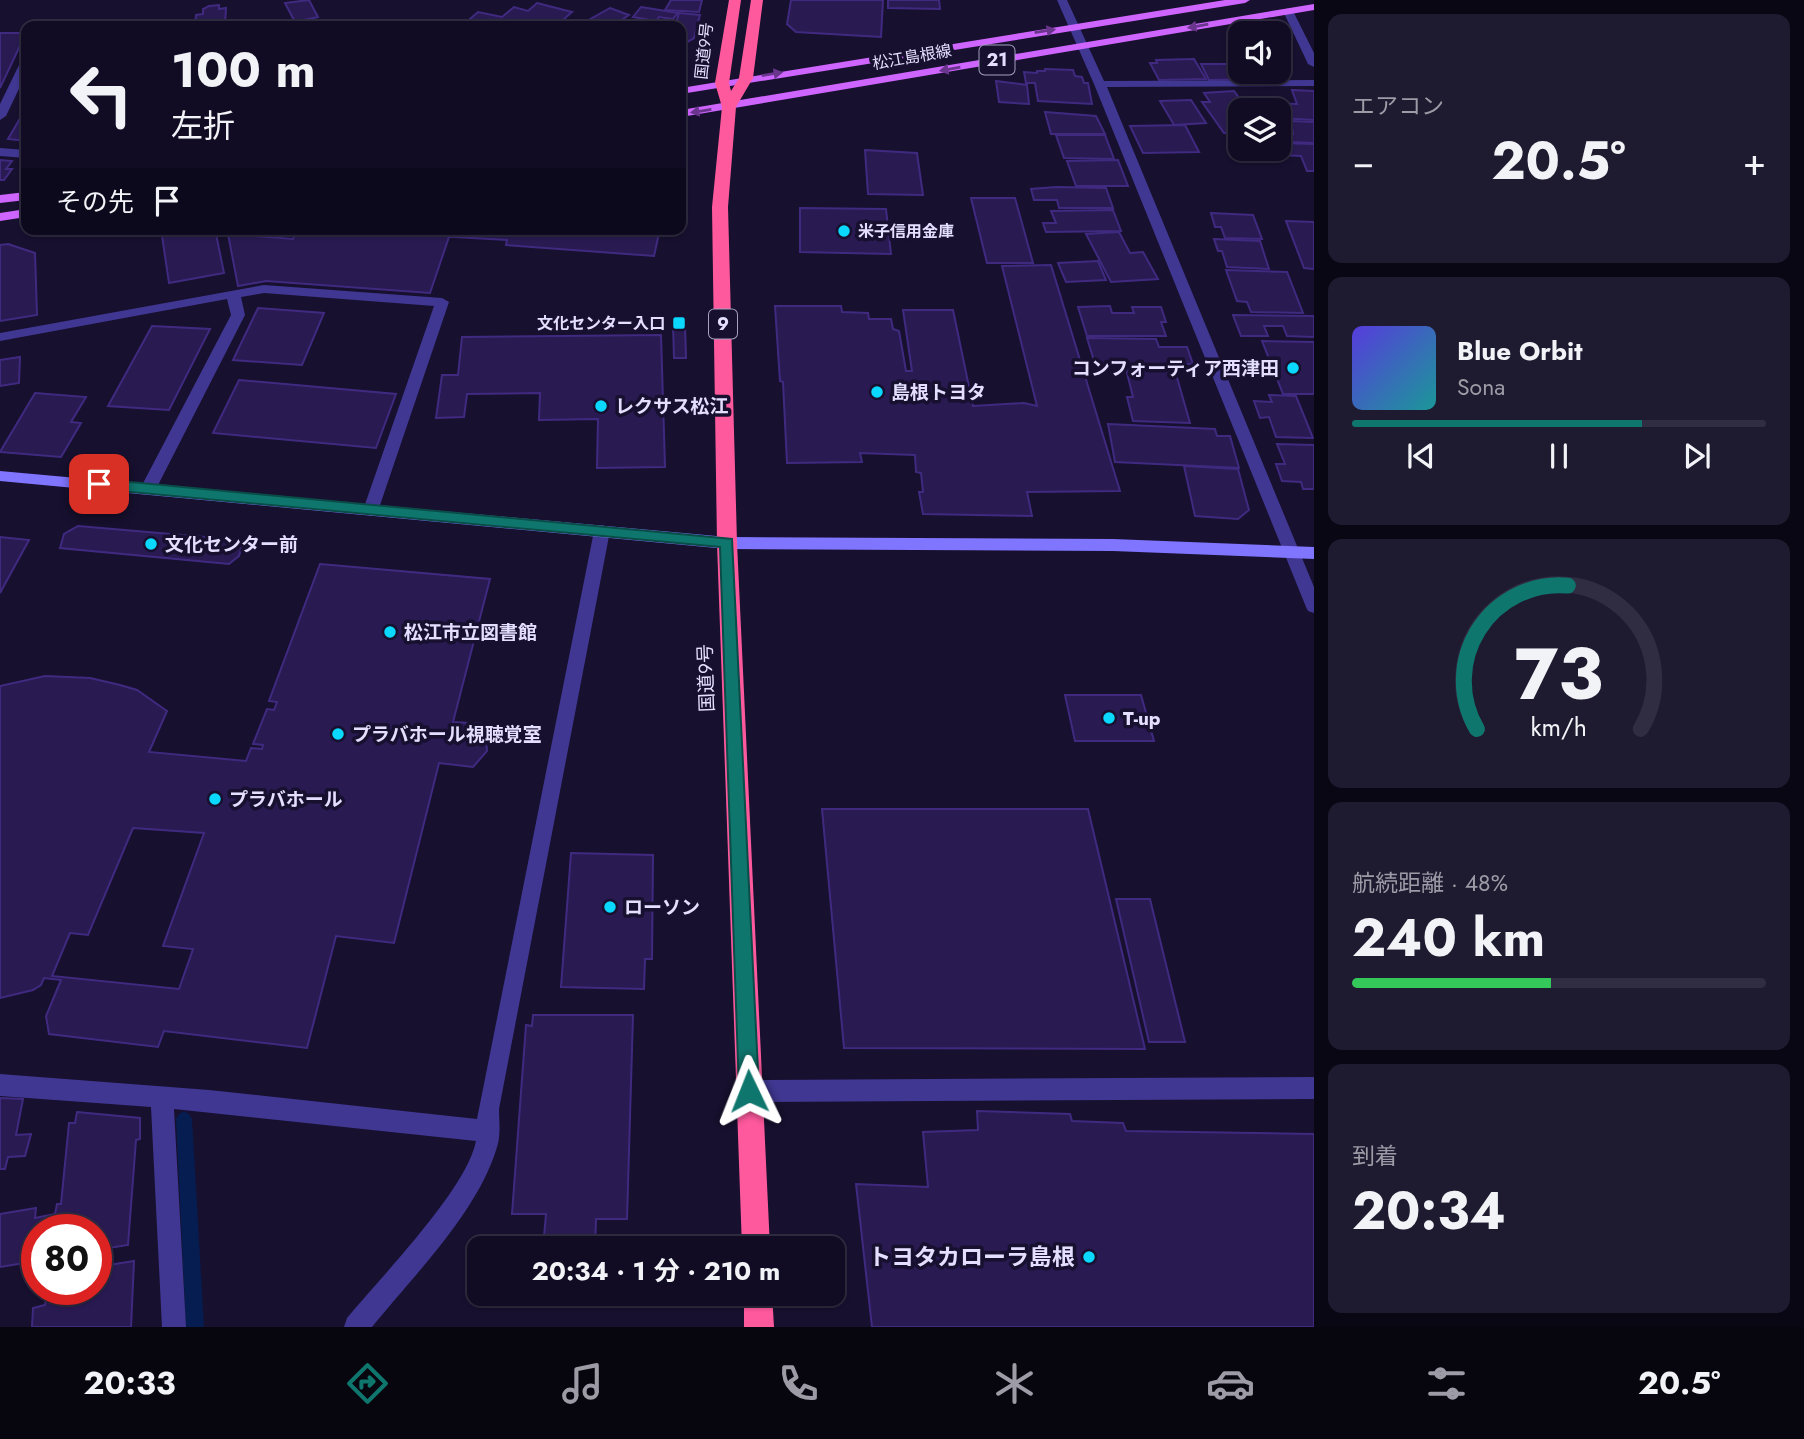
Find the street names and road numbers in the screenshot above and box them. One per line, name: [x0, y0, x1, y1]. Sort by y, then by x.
street label: 国道9号: [690, 21, 718, 81]
street label: 松江島根線: [871, 39, 953, 75]
road number: 21: [979, 46, 1014, 74]
road number: 9: [709, 310, 737, 338]
street label: 国道9号: [691, 644, 721, 712]

